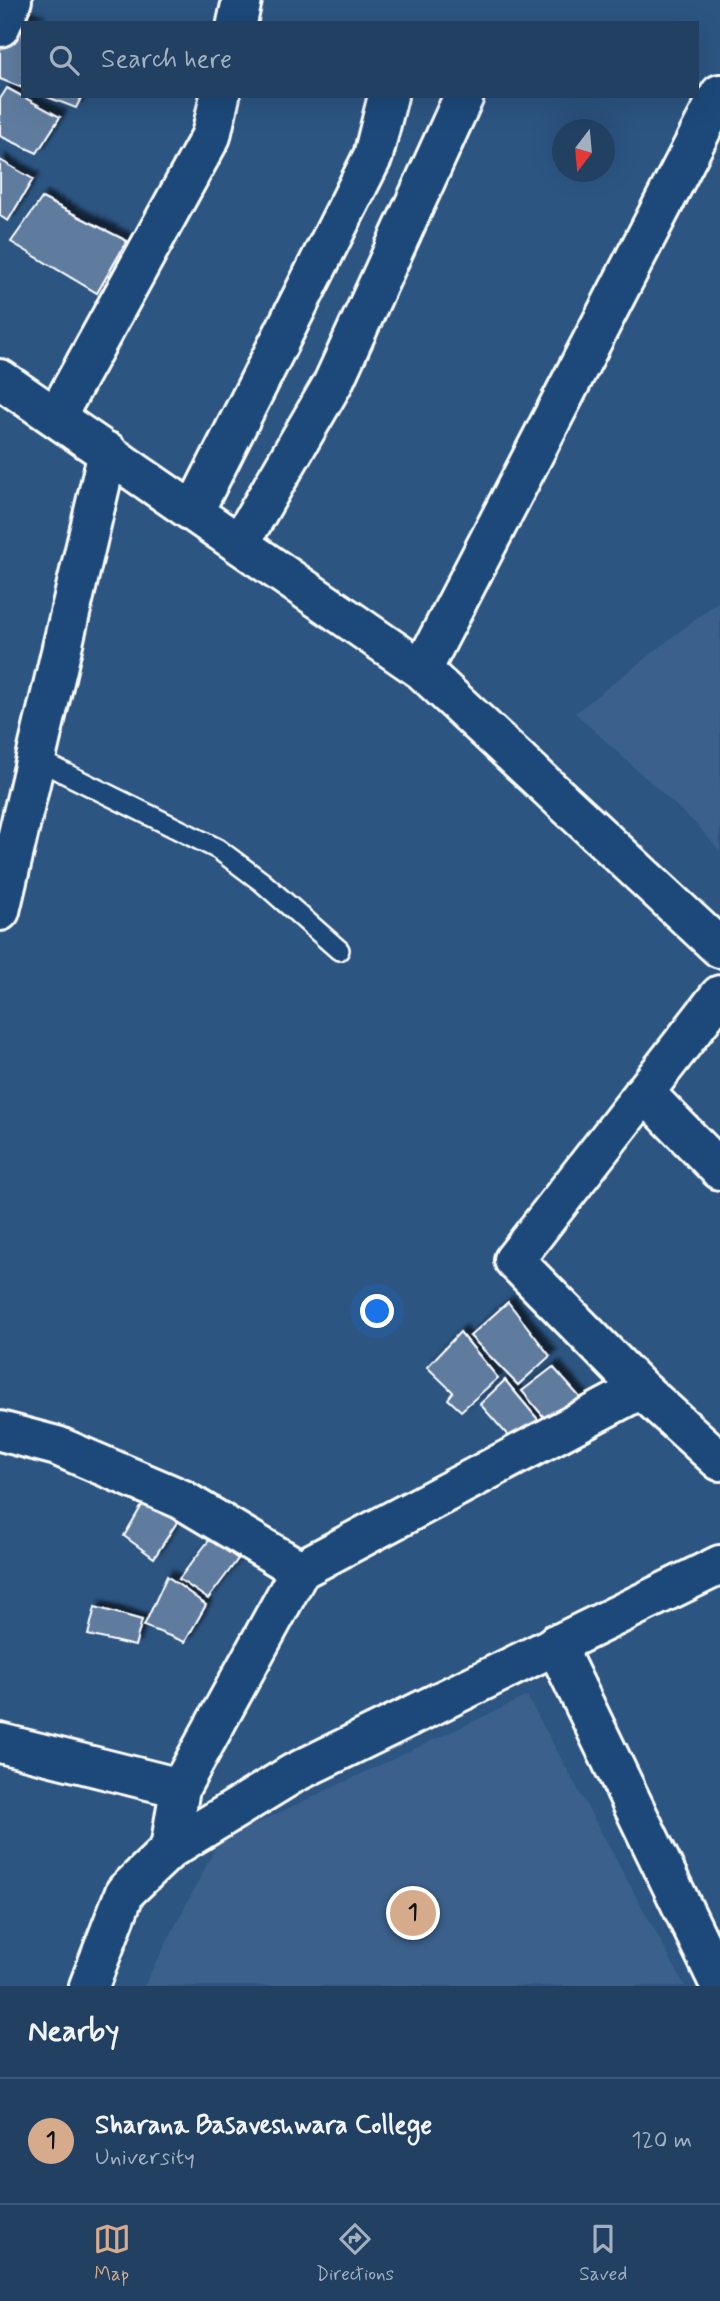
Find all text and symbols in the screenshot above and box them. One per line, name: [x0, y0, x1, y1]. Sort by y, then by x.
search box: [21, 21, 699, 98]
icon: search: [45, 41, 83, 79]
text: Search here: [101, 43, 232, 77]
north arrow: [552, 119, 615, 182]
your location: [360, 1294, 394, 1328]
pin: 1: [390, 1887, 436, 1939]
text: Nearby: [28, 2012, 119, 2051]
text: Sharana Basaveshwara College: [95, 2109, 432, 2143]
text: 1: [46, 2126, 56, 2156]
text: 120 m: [631, 2126, 692, 2156]
text: University: [95, 2143, 195, 2173]
tab: Map: [93, 2220, 131, 2287]
tab: Directions: [316, 2220, 394, 2287]
tab: Saved: [579, 2220, 627, 2287]

